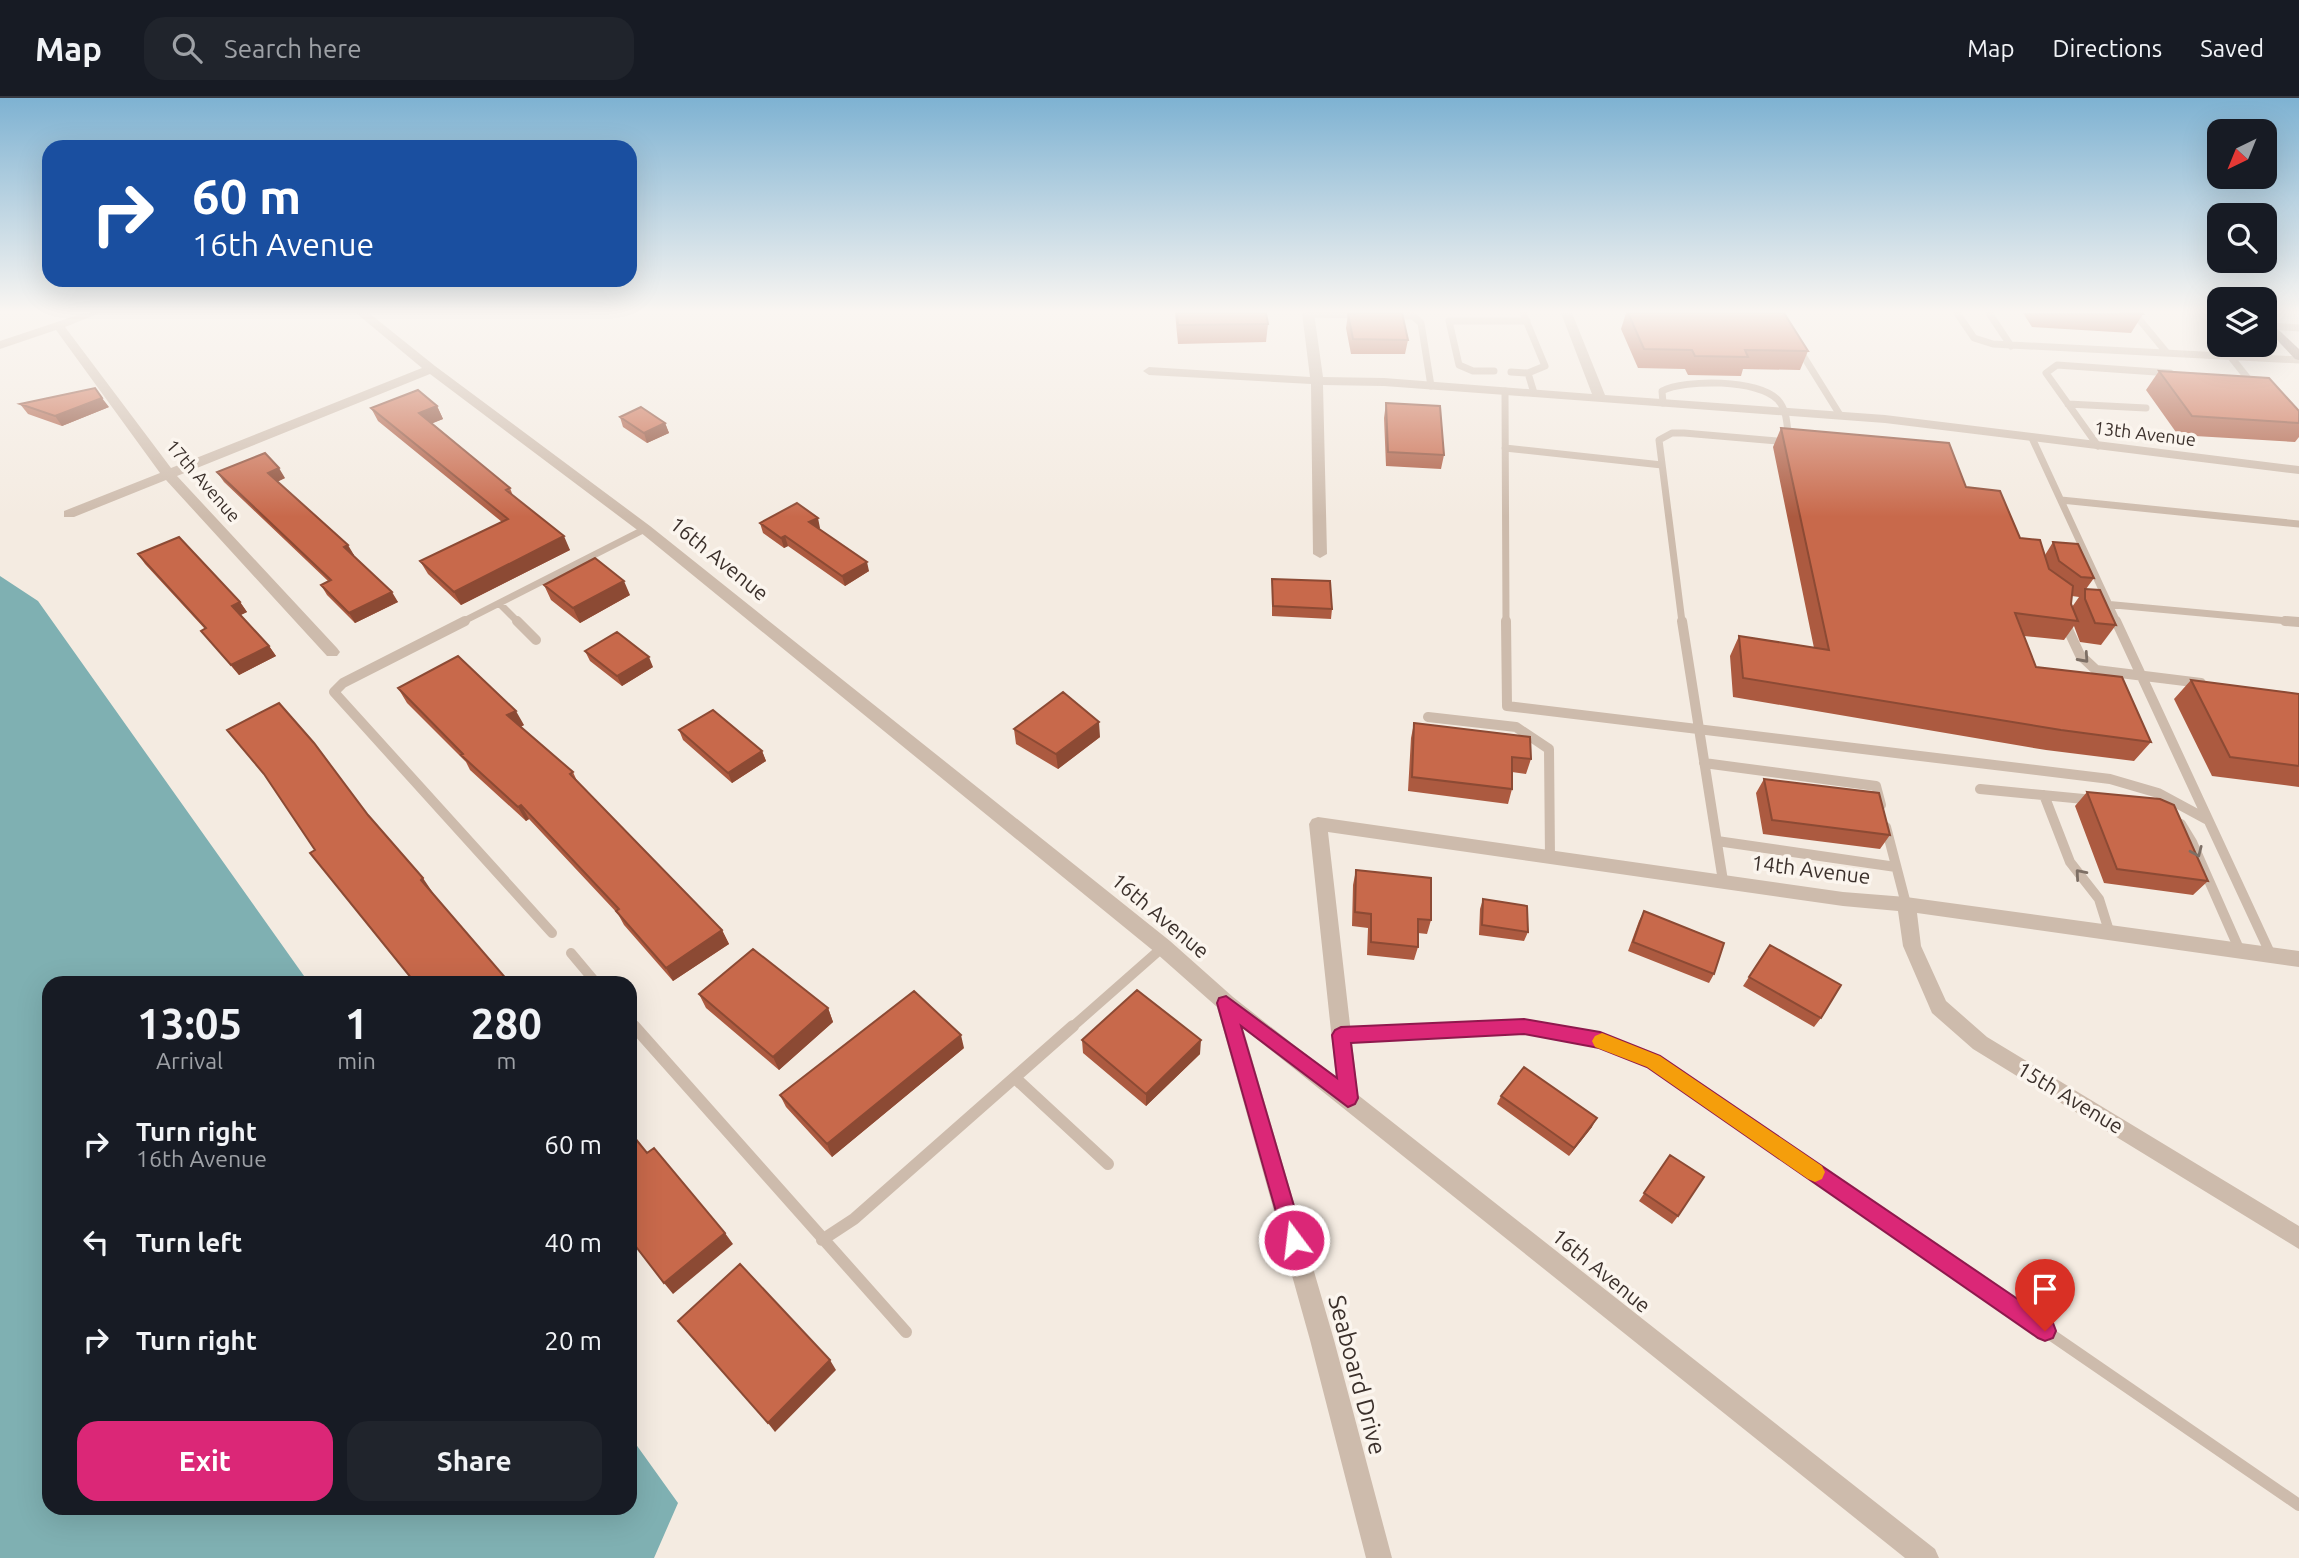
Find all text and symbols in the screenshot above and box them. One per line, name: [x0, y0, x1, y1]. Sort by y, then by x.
search box: [144, 17, 634, 80]
icon: search: [168, 29, 206, 67]
text: Map: [35, 30, 102, 67]
text: Search here: [224, 34, 362, 63]
text: Map: [1967, 35, 2014, 62]
text: Directions: [2052, 35, 2162, 62]
text: Saved: [2200, 35, 2264, 62]
north arrow: [2207, 119, 2277, 189]
map controls: [2207, 119, 2277, 357]
icon: right: [77, 168, 168, 259]
text: 60 m: [192, 168, 301, 223]
button: search: [2207, 203, 2277, 273]
text: 16th Avenue: [192, 226, 374, 262]
button: layers: [2207, 287, 2277, 357]
street label: 13th Avenue: [2093, 417, 2197, 449]
street label: 17th Avenue: [163, 435, 245, 526]
street label: 16th Avenue: [666, 511, 774, 605]
one-way arrow: [2076, 650, 2088, 663]
one-way arrow: [2188, 846, 2202, 858]
street label: 14th Avenue: [1750, 850, 1872, 888]
street label: 16th Avenue: [1107, 868, 1214, 963]
one-way arrow: [2076, 869, 2088, 882]
text: 13:05: [137, 1000, 242, 1047]
text: 1: [345, 1000, 368, 1047]
text: 280: [471, 1000, 542, 1047]
text: Arrival: [156, 1048, 223, 1073]
text: min: [337, 1048, 376, 1073]
text: m: [496, 1048, 516, 1073]
street label: 15th Avenue: [2013, 1056, 2128, 1138]
text: Turn right: [136, 1117, 257, 1146]
icon: right: [77, 1125, 115, 1163]
text: 60 m: [544, 1130, 602, 1159]
text: 16th Avenue: [136, 1146, 267, 1171]
position arrow: [1257, 1203, 1331, 1277]
icon: left: [77, 1223, 115, 1261]
street label: 16th Avenue: [1548, 1223, 1656, 1317]
text: Turn left: [136, 1228, 242, 1257]
text: 40 m: [544, 1228, 602, 1257]
pin: [2015, 1259, 2075, 1331]
icon: arrive: [2026, 1270, 2064, 1308]
street label: Seaboard Drive: [1323, 1292, 1392, 1458]
icon: right: [77, 1321, 115, 1359]
text: Turn right: [136, 1326, 257, 1355]
text: 20 m: [544, 1326, 602, 1355]
button: Exit: [77, 1421, 333, 1501]
button: Share: [347, 1421, 602, 1501]

